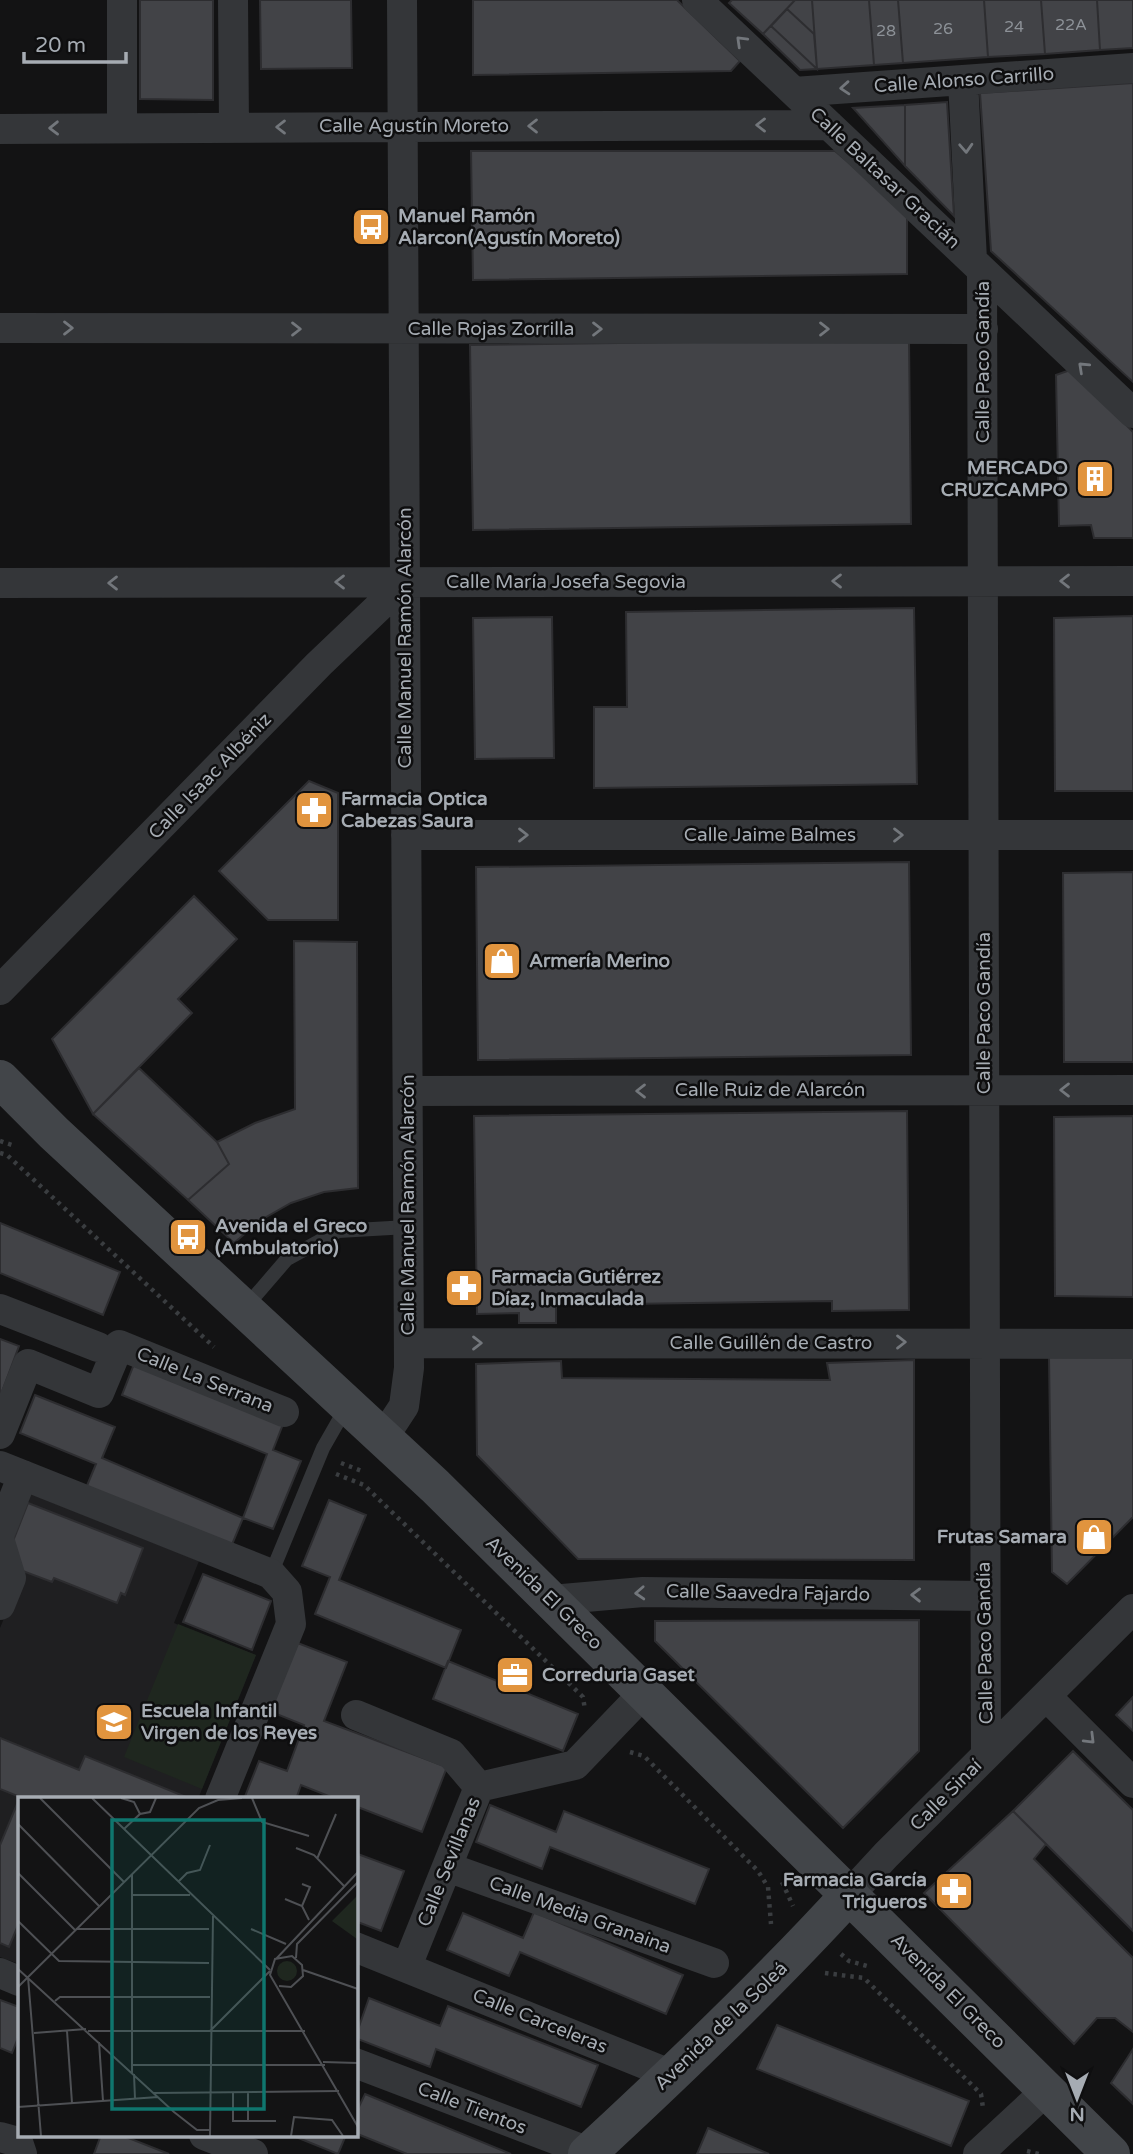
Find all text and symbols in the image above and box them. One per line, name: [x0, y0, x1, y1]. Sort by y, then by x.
house number: 22A: [1055, 15, 1087, 35]
house number: 24: [1004, 17, 1024, 37]
house number: 26: [933, 19, 953, 39]
scale bar: [24, 21, 126, 65]
house number: 28: [876, 21, 896, 41]
text: 20 m: [35, 33, 86, 58]
one-way arrow: [736, 37, 749, 50]
street label: Calle Alonso Carrillo: [873, 63, 1055, 97]
one-way arrow: [839, 81, 850, 96]
street label: Calle Baltasar Gracián: [805, 103, 965, 253]
street label: Calle Agustín Moreto: [319, 115, 509, 137]
one-way arrow: [755, 117, 765, 133]
one-way arrow: [527, 118, 538, 134]
one-way arrow: [275, 119, 286, 135]
one-way arrow: [48, 121, 59, 136]
one-way arrow: [959, 143, 974, 154]
place label: Manuel Ramón Alarcon(Agustín Moreto): [398, 205, 620, 250]
bus stop icon: Manuel Ramón Alarcon(Agustín Moreto): [350, 206, 392, 248]
street label: Calle Paco Gandía: [972, 281, 994, 443]
street label: Calle Rojas Zorrilla: [408, 318, 574, 340]
one-way arrow: [63, 320, 74, 336]
one-way arrow: [291, 321, 301, 337]
one-way arrow: [592, 321, 602, 337]
one-way arrow: [819, 321, 830, 337]
one-way arrow: [1079, 362, 1092, 375]
place label: MERCADO CRUZCAMPO: [941, 457, 1068, 501]
building icon: MERCADO CRUZCAMPO: [1074, 458, 1116, 500]
street label: Calle Manuel Ramón Alarcón: [394, 508, 416, 768]
street label: Calle María Josefa Segovia: [446, 571, 686, 593]
one-way arrow: [1059, 573, 1070, 589]
one-way arrow: [335, 574, 345, 590]
one-way arrow: [832, 574, 843, 589]
one-way arrow: [107, 575, 118, 591]
street label: Calle Isaac Albéniz: [144, 708, 276, 844]
place label: Farmacia Optica Cabezas Saura: [341, 788, 488, 832]
pharmacy icon: Farmacia Optica Cabezas Saura: [293, 789, 335, 831]
street label: Calle Jaime Balmes: [684, 824, 856, 846]
one-way arrow: [519, 827, 529, 843]
one-way arrow: [893, 827, 904, 843]
street label: Calle Paco Gandía: [973, 932, 995, 1094]
shop icon: Armería Merino: [481, 940, 523, 982]
place label: Armería Merino: [529, 950, 670, 972]
street label: Calle Manuel Ramón Alarcón: [397, 1075, 419, 1335]
street label: Calle Ruiz de Alarcón: [675, 1079, 865, 1101]
one-way arrow: [1059, 1082, 1069, 1098]
one-way arrow: [636, 1083, 647, 1098]
place label: Avenida el Greco (Ambulatorio): [215, 1215, 367, 1259]
bus stop icon: Avenida el Greco (Ambulatorio): [167, 1216, 209, 1258]
place label: Farmacia Gutiérrez Díaz, Inmaculada: [491, 1266, 661, 1310]
pharmacy icon: Farmacia Gutiérrez Díaz, Inmaculada: [443, 1267, 485, 1309]
street label: Calle Guillén de Castro: [670, 1332, 872, 1354]
one-way arrow: [896, 1334, 906, 1350]
one-way arrow: [472, 1335, 483, 1351]
street label: Calle La Serrana: [133, 1343, 277, 1417]
shop icon: Frutas Samara: [1073, 1516, 1115, 1558]
place label: Frutas Samara: [937, 1526, 1067, 1548]
street label: Avenida El Greco: [481, 1532, 607, 1654]
street label: Calle Paco Gandía: [973, 1562, 997, 1724]
street label: Calle Saavedra Fajardo: [666, 1580, 870, 1606]
one-way arrow: [634, 1585, 645, 1600]
one-way arrow: [910, 1587, 921, 1603]
office icon: Correduria Gaset: [494, 1654, 536, 1696]
place label: Correduria Gaset: [542, 1664, 696, 1686]
place label: Escuela Infantil Virgen de los Reyes: [141, 1700, 317, 1745]
school or university icon: Escuela Infantil Virgen de los Reyes: [93, 1701, 135, 1743]
one-way arrow: [1081, 1731, 1094, 1744]
street label: Calle Sinaí: [906, 1754, 987, 1835]
street label: Calle Sevillanas: [413, 1794, 485, 1930]
inset map: [18, 1797, 357, 2136]
place label: Farmacia García Trigueros: [783, 1869, 927, 1914]
pharmacy icon: Farmacia García Trigueros: [933, 1870, 975, 1912]
street label: Calle Media Granaina: [486, 1872, 674, 1958]
street label: Avenida El Greco: [886, 1929, 1010, 2053]
street label: Avenida de la Soleá: [650, 1957, 792, 2095]
street label: Calle Carceleras: [469, 1984, 611, 2058]
north arrow: [1042, 2063, 1112, 2133]
street label: Calle Tientos: [414, 2077, 530, 2139]
text: N: [1069, 2103, 1085, 2125]

